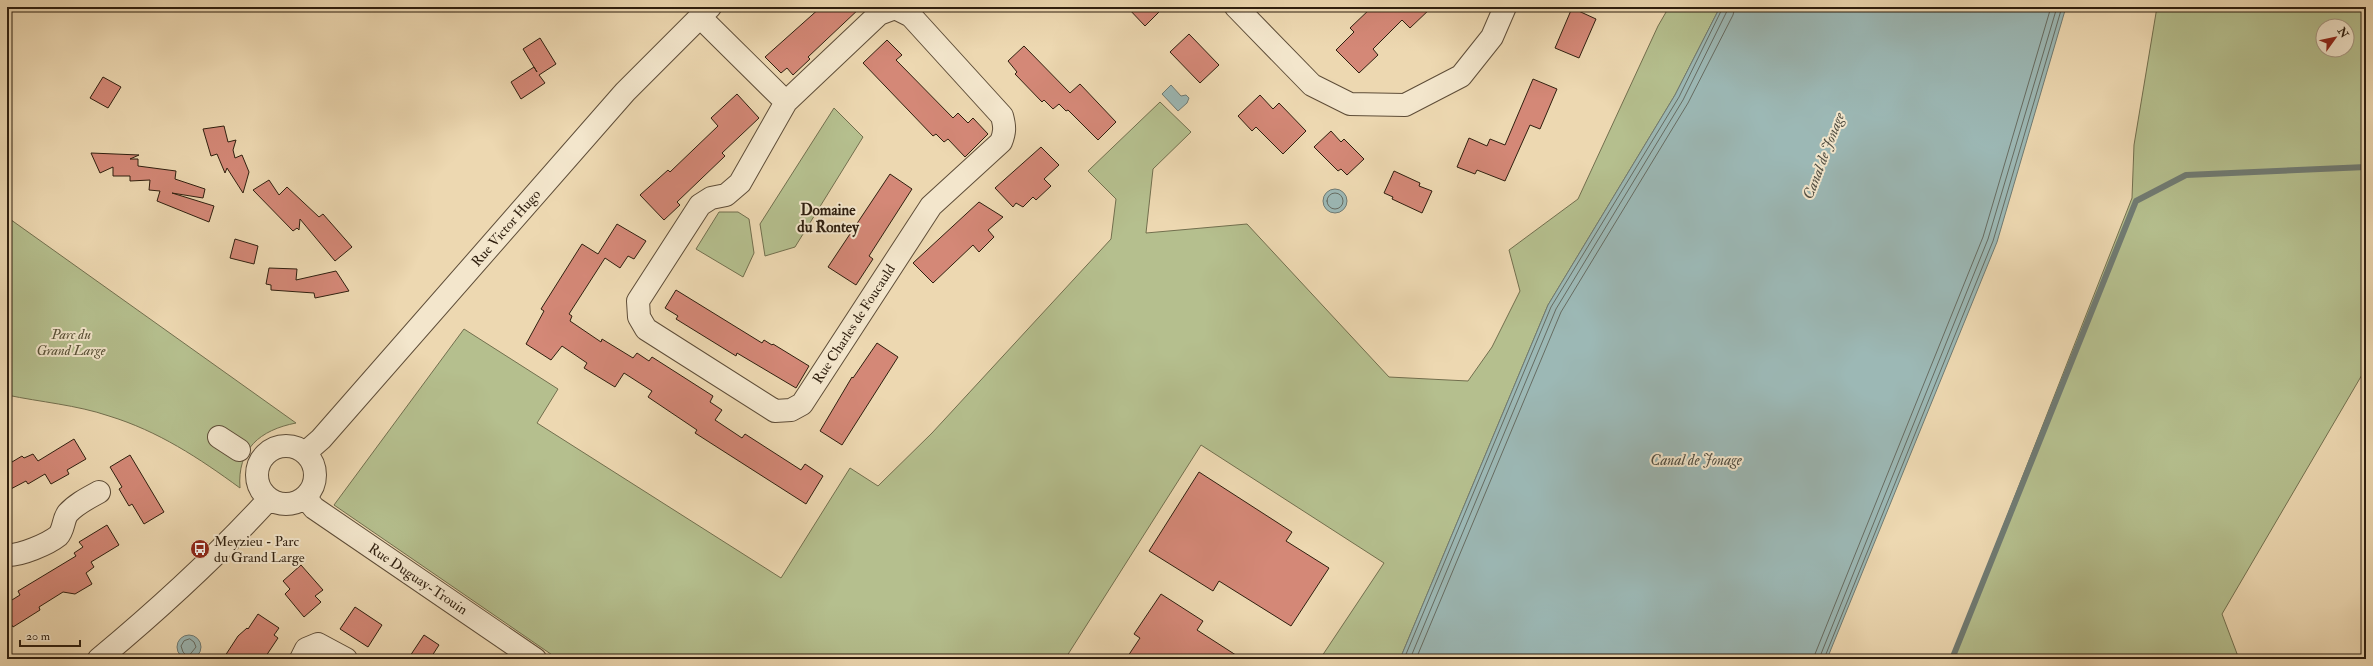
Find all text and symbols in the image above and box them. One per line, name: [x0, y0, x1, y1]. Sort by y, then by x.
north arrow: [2315, 18, 2355, 58]
text: N: [2334, 24, 2352, 41]
water label: Canal de Jonage: [1799, 109, 1850, 202]
street label: Rue Victor Hugo: [468, 186, 544, 270]
district label: Domaine du Rontey: [797, 201, 860, 238]
street label: Rue Charles de Foucauld: [809, 261, 899, 387]
park label: Parc du Grand Large: [37, 326, 106, 359]
water label: Canal de Jonage: [1650, 451, 1743, 470]
place label: Meyzieu - Parc du Grand Large: [214, 533, 305, 566]
bus stop icon: Meyzieu - Parc du Grand Large: [189, 538, 211, 560]
street label: Rue Duguay-Trouin: [365, 540, 471, 619]
scale bar: [20, 622, 80, 648]
text: 20 m: [26, 629, 51, 644]

